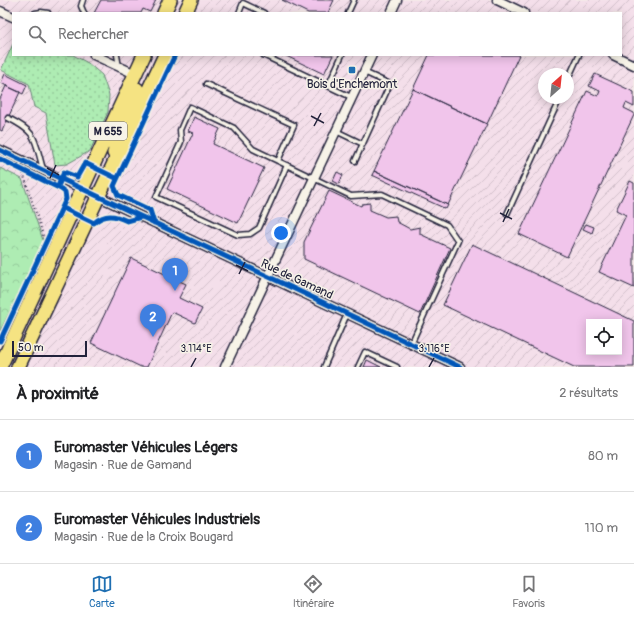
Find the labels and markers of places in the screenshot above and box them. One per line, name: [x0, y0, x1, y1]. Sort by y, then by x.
marker: Bois d'Enchemont: [347, 65, 357, 75]
place label: Bois d'Enchemont: [307, 77, 397, 92]
pin: 1: [162, 258, 188, 291]
pin: 2: [140, 304, 166, 337]

